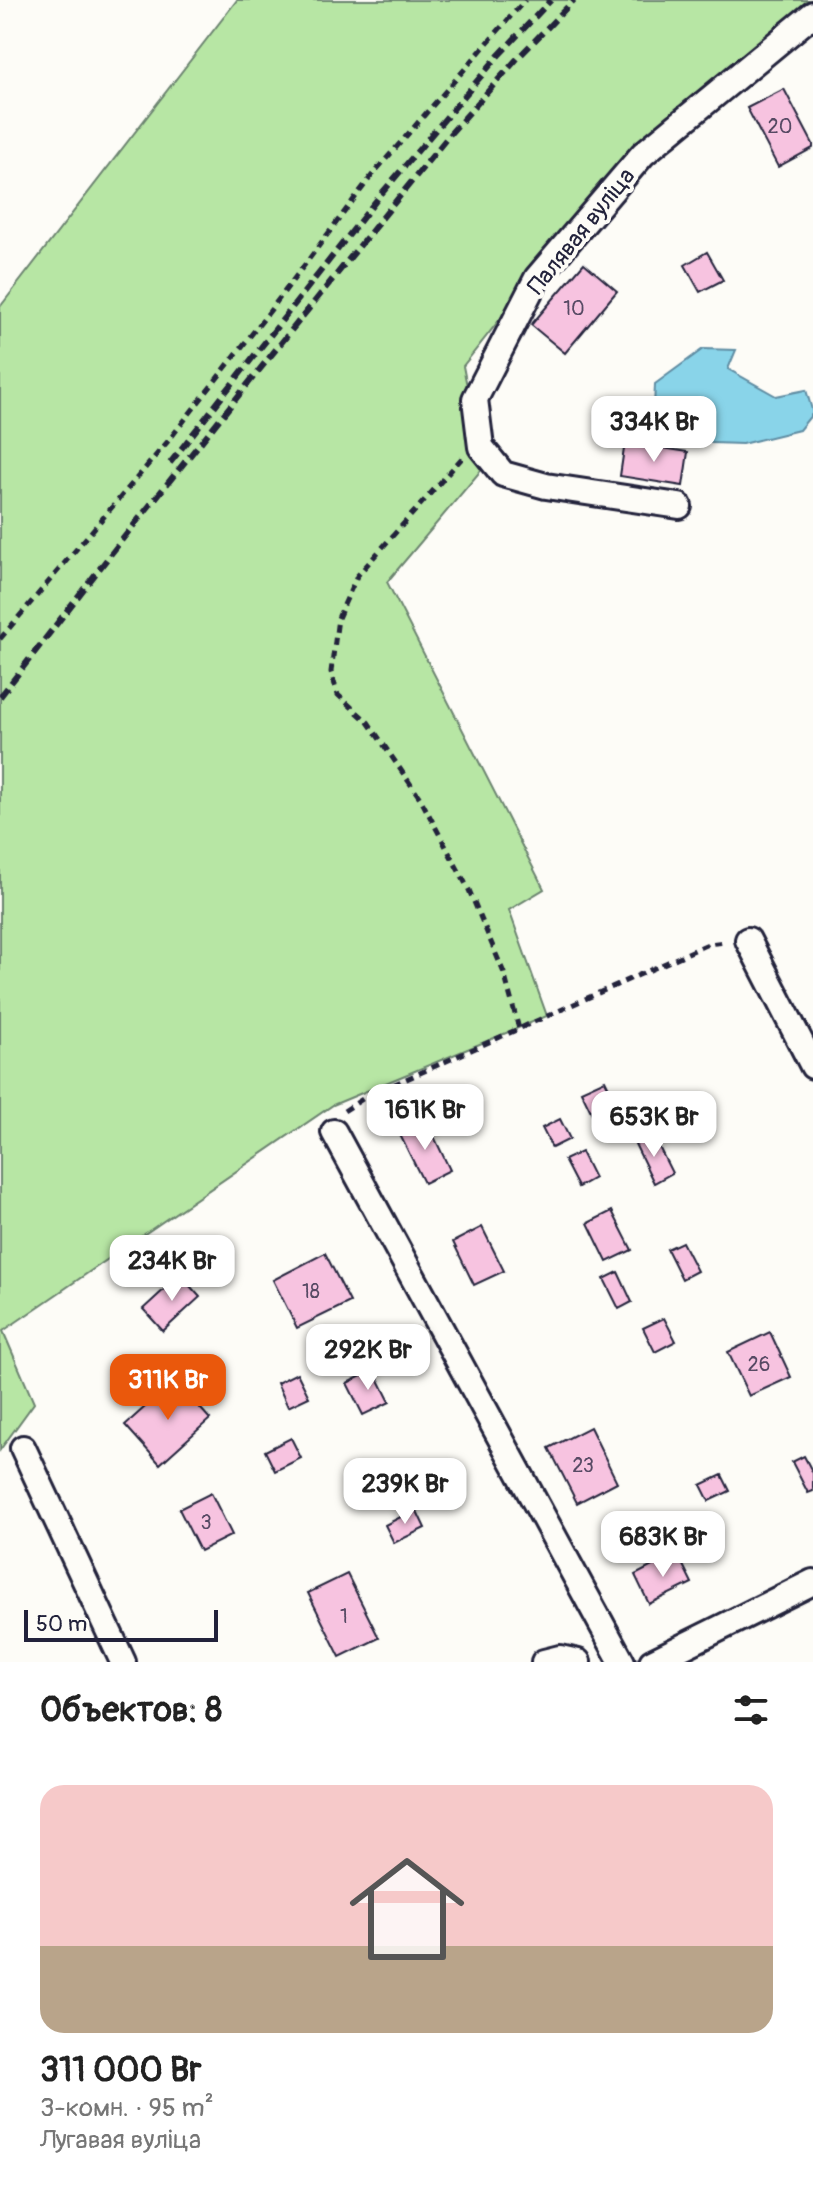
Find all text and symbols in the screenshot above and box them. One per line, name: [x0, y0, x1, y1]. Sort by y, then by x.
house number: 20: [768, 114, 792, 139]
street label: Палявая вуліца: [522, 162, 641, 300]
house number: 10: [563, 296, 585, 321]
pin: 334K Br: [580, 396, 728, 464]
text: 334K Br: [609, 406, 699, 438]
pin: 161K Br: [351, 1084, 499, 1152]
pin: 653K Br: [580, 1091, 728, 1159]
text: 161K Br: [385, 1094, 465, 1126]
text: 653K Br: [609, 1101, 699, 1133]
pin: 234K Br: [98, 1235, 246, 1303]
text: 234K Br: [128, 1245, 216, 1277]
house number: 18: [302, 1279, 320, 1304]
pin: 292K Br: [294, 1324, 442, 1392]
text: 292K Br: [324, 1334, 412, 1366]
house number: 26: [748, 1352, 770, 1377]
pin: 311K Br: [94, 1354, 242, 1422]
text: 311K Br: [128, 1364, 208, 1396]
house number: 23: [572, 1453, 594, 1478]
pin: 239K Br: [331, 1458, 479, 1526]
text: 239K Br: [362, 1468, 448, 1500]
house number: 3: [200, 1510, 212, 1535]
pin: 683K Br: [589, 1511, 737, 1579]
text: 683K Br: [619, 1521, 707, 1553]
house number: 1: [340, 1604, 348, 1629]
scale bar: [24, 1606, 218, 1642]
text: 50 m: [36, 1610, 87, 1638]
icon: filters: [729, 1688, 773, 1732]
text: Объектов: 8: [40, 1689, 222, 1732]
icon: home: [335, 1837, 479, 1981]
text: 311 000 Br: [40, 2049, 201, 2092]
text: 3-комн. · 95 m²: [40, 2092, 214, 2124]
text: Лугавая вуліца: [40, 2124, 201, 2156]

